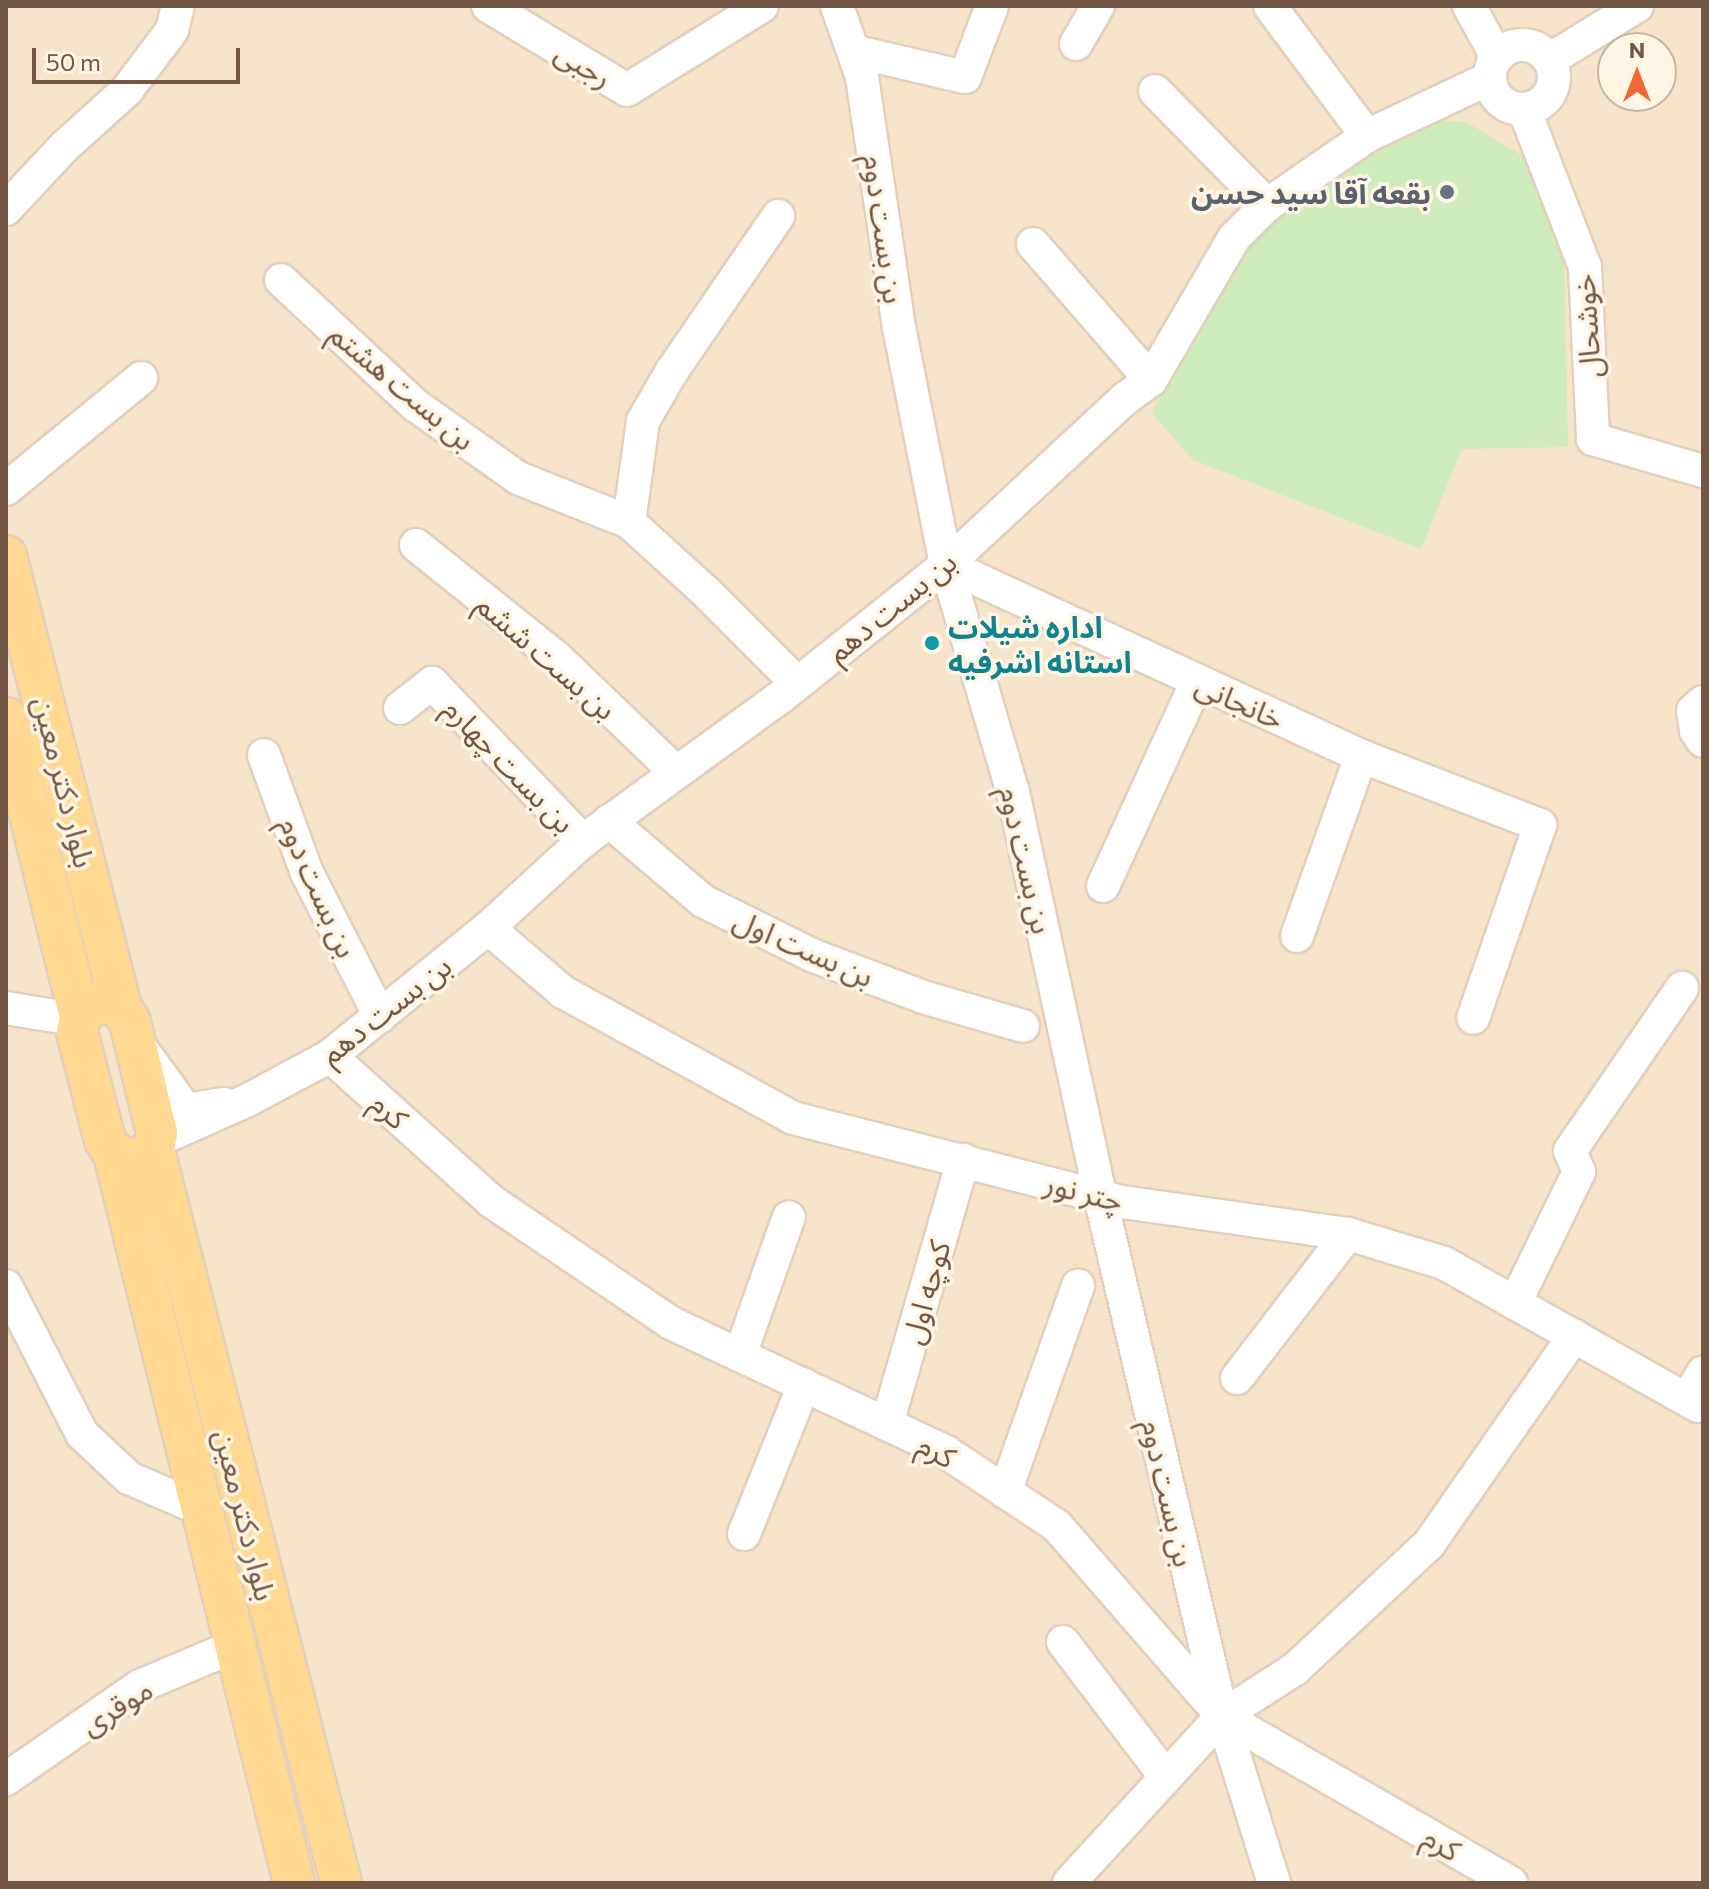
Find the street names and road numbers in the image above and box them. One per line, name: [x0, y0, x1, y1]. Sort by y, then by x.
street label: رجبی: [549, 33, 619, 95]
street label: بن بست دوم: [857, 152, 913, 306]
street label: خوشحال: [1564, 273, 1608, 379]
street label: بن بست هشتم: [323, 315, 483, 457]
street label: بن بست دهم: [819, 543, 963, 669]
street label: بن بست ششم: [470, 585, 624, 727]
street label: خانجانی: [1190, 666, 1290, 736]
street label: بن بست چهارم: [437, 690, 583, 840]
street label: بلوار دکتر معین: [26, 693, 104, 871]
street label: بن بست دوم: [993, 783, 1061, 937]
street label: بن بست دوم: [272, 811, 366, 963]
street label: بن بست اول: [729, 900, 879, 994]
street label: بن بست دهم: [312, 947, 458, 1071]
street label: کرم: [364, 1084, 416, 1136]
street label: چتر نور: [1041, 1164, 1127, 1218]
street label: کوچه اول: [893, 1236, 957, 1348]
street label: بن بست دوم: [1135, 1416, 1203, 1570]
street label: کرم: [912, 1425, 962, 1475]
street label: بلوار دکتر معین: [207, 1426, 285, 1604]
street label: موقری: [73, 1670, 159, 1742]
street label: کرم: [1417, 1818, 1467, 1868]

